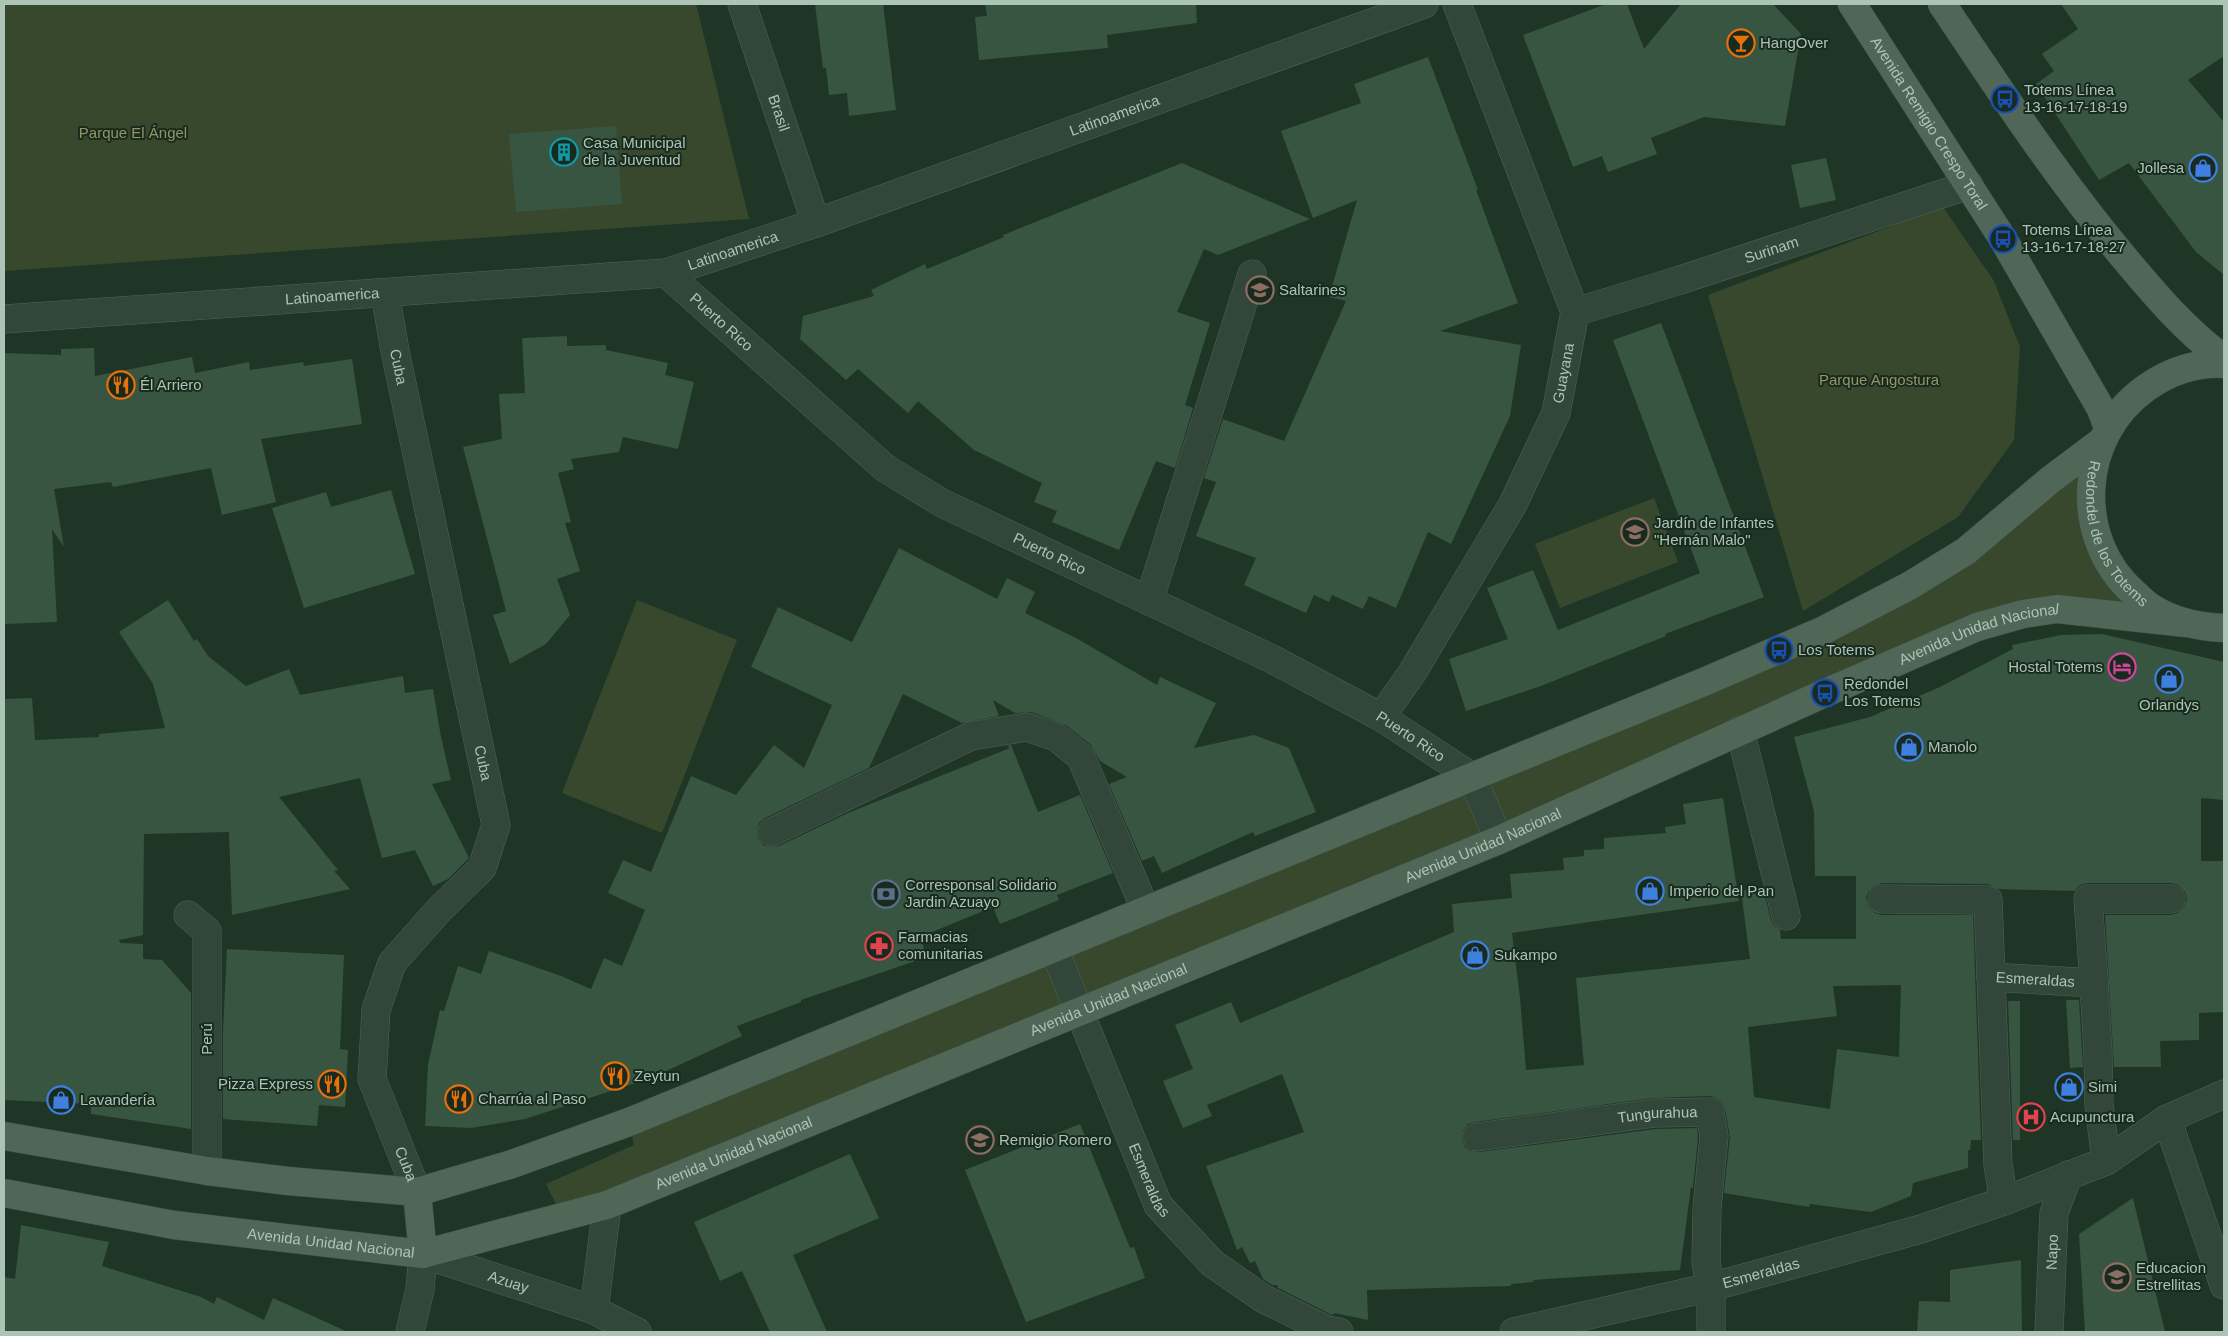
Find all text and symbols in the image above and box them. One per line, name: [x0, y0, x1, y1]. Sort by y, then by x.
bar icon: HangOver: [1726, 28, 1756, 58]
place label: HangOver: [1760, 34, 1828, 51]
street label: Avenida Remigio Crespo Toral: [1867, 34, 1991, 213]
place label: Totems Línea 13-16-17-18-19: [2024, 81, 2127, 115]
bus stop icon: Totems Línea 13-16-17-18-19: [1990, 84, 2020, 114]
street label: Latinoamerica: [1067, 91, 1162, 139]
street label: Brasil: [765, 92, 793, 133]
park label: Parque El Ángel: [79, 124, 187, 141]
place label: Casa Municipal de la Juventud: [583, 134, 686, 168]
building icon: Casa Municipal de la Juventud: [549, 137, 579, 167]
shop icon: Jollesa: [2188, 153, 2218, 183]
place label: Jollesa: [2137, 159, 2185, 176]
place label: Totems Línea 13-16-17-18-27: [2022, 221, 2125, 255]
bus stop icon: Totems Línea 13-16-17-18-27: [1988, 224, 2018, 254]
street label: Latinoamerica: [685, 227, 781, 273]
street label: Surinam: [1742, 233, 1800, 266]
school or university icon: Saltarines: [1245, 275, 1275, 305]
place label: Saltarines: [1279, 281, 1346, 298]
street label: Latinoamerica: [285, 284, 380, 307]
street label: Puerto Rico: [687, 289, 757, 354]
street label: Guayana: [1549, 341, 1577, 404]
street label: Cuba: [387, 347, 411, 387]
restaurant icon: Él Arriero: [106, 370, 136, 400]
park label: Parque Angostura: [1819, 371, 1940, 388]
place label: Él Arriero: [140, 376, 202, 393]
street label: Redondel de los Totems: [2083, 459, 2152, 610]
place label: Jardín de Infantes "Hernán Malo": [1654, 514, 1774, 548]
school or university icon: Jardín de Infantes "Hernán Malo": [1620, 517, 1650, 547]
street label: Puerto Rico: [1011, 529, 1089, 578]
street label: Avenida Unidad Nacional: [1896, 600, 2060, 668]
bus stop icon: Los Totems: [1764, 635, 1794, 665]
place label: Los Totems: [1798, 641, 1874, 658]
hotel icon: Hostal Totems: [2107, 652, 2137, 682]
place label: Hostal Totems: [2008, 658, 2103, 675]
shop icon: Orlandys: [2154, 664, 2184, 694]
place label: Redondel Los Totems: [1844, 675, 1920, 709]
bus stop icon: Redondel Los Totems: [1810, 678, 1840, 708]
place label: Orlandys: [2139, 696, 2199, 713]
street label: Puerto Rico: [1373, 707, 1448, 765]
shop icon: Manolo: [1894, 732, 1924, 762]
place label: Manolo: [1928, 738, 1977, 755]
street label: Cuba: [471, 743, 495, 783]
street label: Avenida Unidad Nacional: [1402, 804, 1564, 886]
place label: Corresponsal Solidario Jardin Azuayo: [905, 876, 1057, 910]
shop icon: Imperio del Pan: [1635, 876, 1665, 906]
bank icon: Corresponsal Solidario Jardin Azuayo: [871, 879, 901, 909]
place label: Imperio del Pan: [1669, 882, 1774, 899]
place label: Farmacias comunitarias: [898, 928, 983, 962]
pharmacy icon: Farmacias comunitarias: [864, 931, 894, 961]
shop icon: Sukampo: [1460, 940, 1490, 970]
place label: Sukampo: [1494, 946, 1557, 963]
street label: Avenida Unidad Nacional: [1027, 960, 1189, 1039]
street label: Esmeraldas: [1995, 968, 2075, 990]
street label: Perú: [198, 1023, 215, 1055]
restaurant icon: Zeytun: [600, 1061, 630, 1091]
place label: Zeytun: [634, 1067, 680, 1084]
restaurant icon: Pizza Express: [317, 1069, 347, 1099]
shop icon: Simi: [2054, 1072, 2084, 1102]
place label: Pizza Express: [218, 1075, 313, 1092]
place label: Simi: [2088, 1078, 2117, 1095]
restaurant icon: Charrúa al Paso: [444, 1084, 474, 1114]
shop icon: Lavandería: [46, 1085, 76, 1115]
place label: Charrúa al Paso: [478, 1090, 586, 1107]
place label: Lavandería: [80, 1091, 156, 1108]
hospital icon: Acupunctura: [2016, 1102, 2046, 1132]
street label: Tungurahua: [1616, 1103, 1698, 1126]
place label: Acupunctura: [2050, 1108, 2135, 1125]
street label: Avenida Unidad Nacional: [652, 1113, 815, 1192]
school or university icon: Remigio Romero: [965, 1125, 995, 1155]
place label: Remigio Romero: [999, 1131, 1112, 1148]
street label: Esmeraldas: [1126, 1141, 1174, 1220]
street label: Cuba: [392, 1144, 421, 1184]
street label: Avenida Unidad Nacional: [246, 1225, 416, 1261]
street label: Napo: [2043, 1234, 2061, 1270]
street label: Esmeraldas: [1720, 1254, 1801, 1291]
place label: Educacion Estrellitas: [2136, 1259, 2206, 1293]
school or university icon: Educacion Estrellitas: [2102, 1262, 2132, 1292]
street label: Azuay: [486, 1267, 531, 1296]

